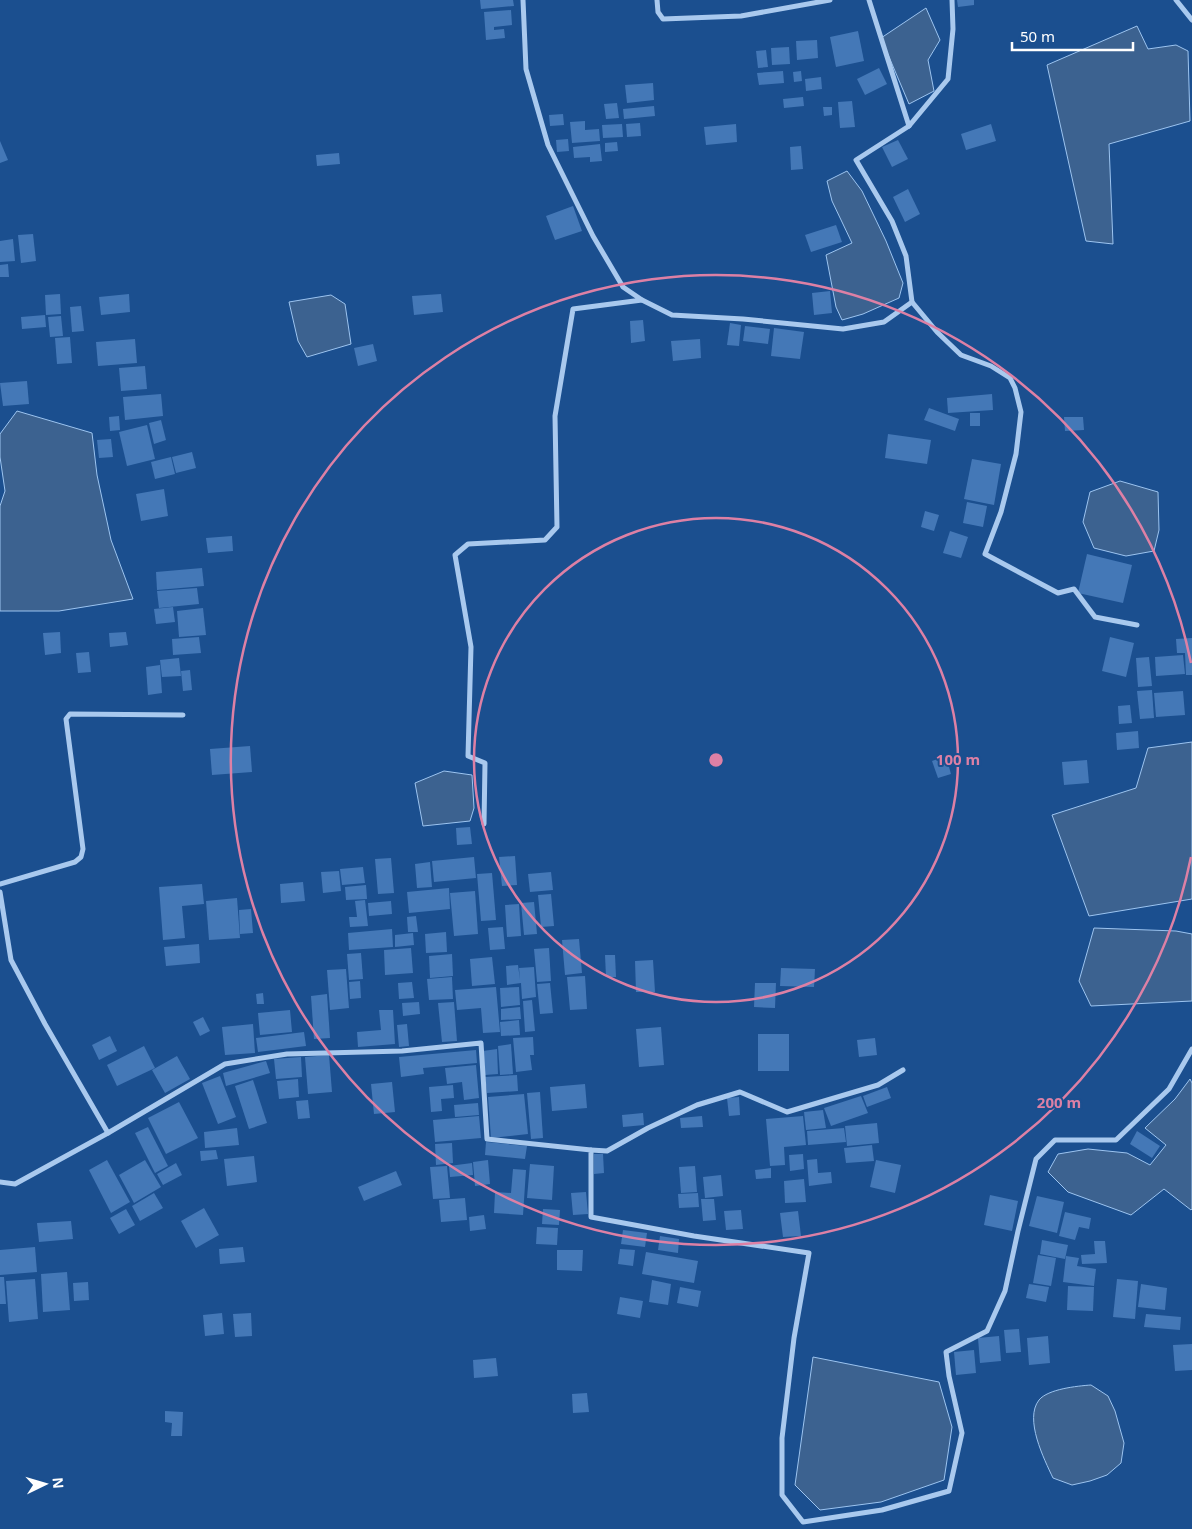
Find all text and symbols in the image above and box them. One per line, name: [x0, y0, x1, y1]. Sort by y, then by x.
scale bar: [1012, 20, 1133, 52]
text: 50 m: [1020, 26, 1055, 46]
text: 100 m: [936, 749, 980, 769]
centre of rings: [707, 751, 725, 769]
text: 200 m: [1037, 1092, 1081, 1112]
north arrow: [20, 1459, 70, 1509]
text: N: [48, 1476, 68, 1489]

